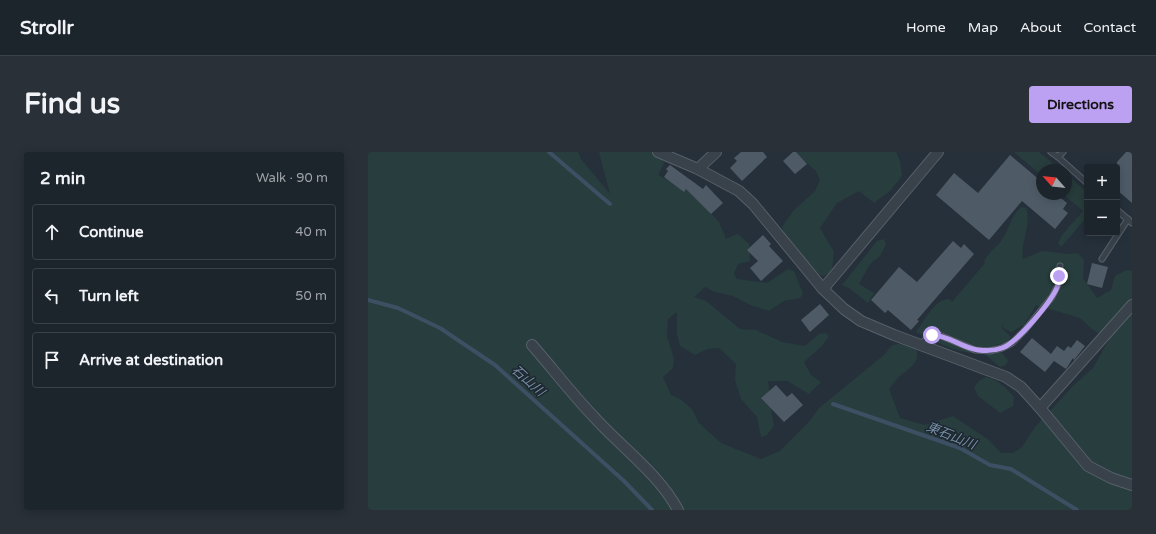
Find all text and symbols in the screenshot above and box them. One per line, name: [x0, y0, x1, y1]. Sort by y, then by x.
text: Strollr: [20, 17, 74, 39]
text: Home: [906, 19, 946, 36]
text: Map: [968, 19, 998, 36]
text: About: [1020, 19, 1062, 36]
text: Contact: [1084, 19, 1136, 36]
button: Directions: [1029, 86, 1132, 123]
text: Find us: [24, 87, 120, 121]
north arrow: [1036, 164, 1072, 200]
map controls: [1084, 164, 1120, 236]
button: +: [1084, 164, 1120, 200]
text: 2 min: [40, 168, 85, 189]
text: Walk · 90 m: [256, 170, 328, 186]
button: −: [1084, 200, 1120, 236]
icon: ahead: [41, 221, 63, 243]
text: Continue: [79, 223, 143, 241]
text: 40 m: [295, 224, 327, 240]
route end: [1050, 267, 1068, 285]
icon: left: [41, 285, 63, 307]
text: Turn left: [79, 287, 139, 305]
text: 50 m: [295, 288, 327, 304]
route start: [923, 326, 941, 344]
icon: arrive: [41, 349, 63, 371]
text: Arrive at destination: [79, 351, 223, 369]
water label: 石山川: [508, 362, 549, 401]
water label: 東石山川: [924, 419, 980, 454]

